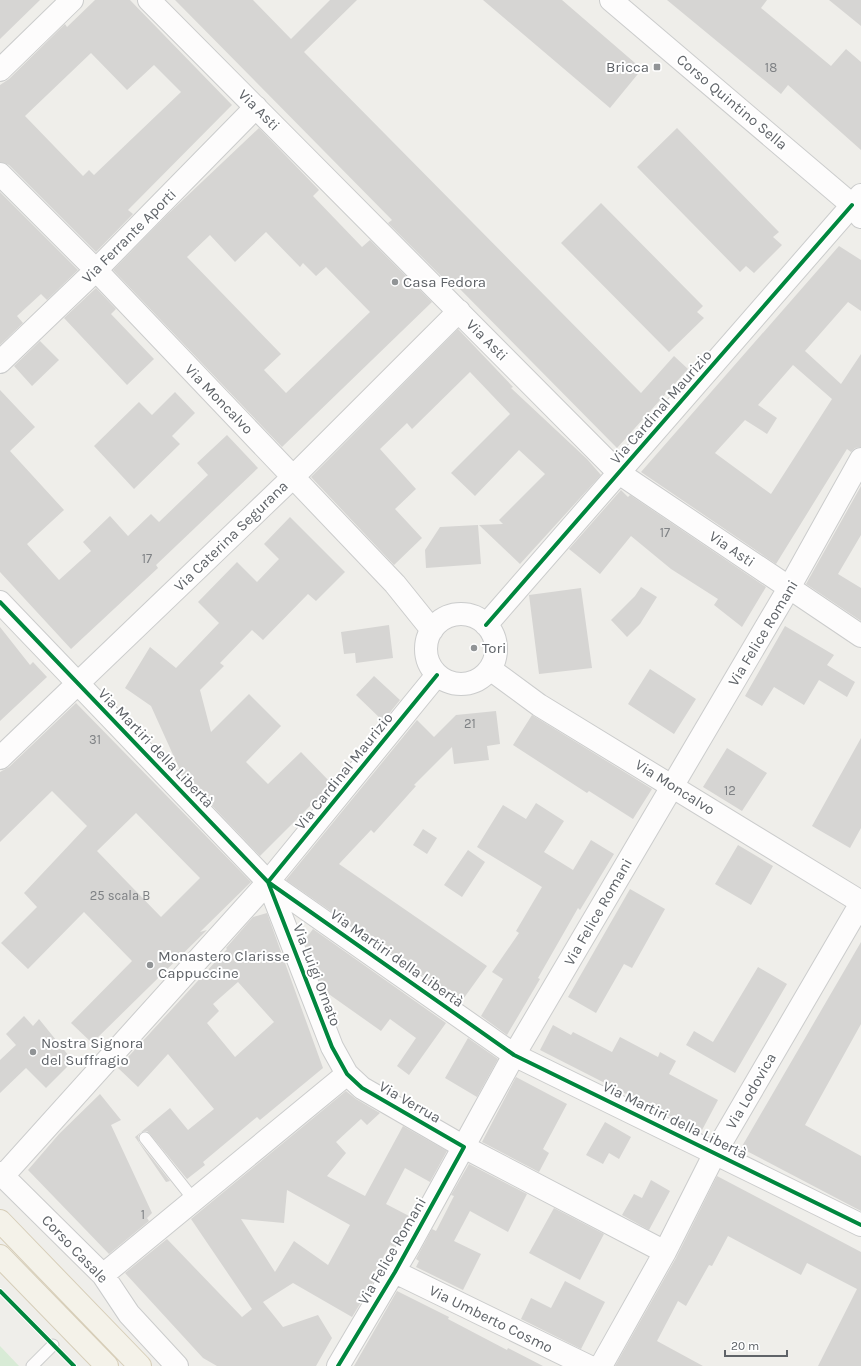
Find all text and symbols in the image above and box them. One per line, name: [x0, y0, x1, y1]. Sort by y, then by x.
street label: Corso Quintino Sella: [673, 50, 791, 154]
place label: Bricca: [606, 58, 649, 76]
house number: 18: [765, 60, 777, 75]
marker: Bricca: [652, 62, 662, 72]
street label: Via Asti: [234, 85, 284, 135]
street label: Via Ferrante Aporti: [78, 185, 180, 287]
place label: Casa Fedora: [403, 273, 486, 291]
marker: Casa Fedora: [390, 277, 400, 287]
street label: Via Asti: [462, 315, 512, 365]
street label: Via Cardinal Maurizio: [606, 346, 716, 468]
street label: Via Moncalvo: [181, 360, 257, 438]
street label: Via Caterina Segurana: [170, 477, 292, 595]
house number: 17: [660, 525, 670, 540]
street label: Via Asti: [706, 527, 758, 571]
house number: 17: [142, 551, 152, 566]
street label: Via Felice Romani: [724, 577, 802, 689]
place label: Tori: [482, 639, 506, 657]
marker: Tori: [469, 643, 479, 653]
street label: Via Martiri della Libertà: [94, 685, 218, 811]
street label: Via Cardinal Maurizio: [291, 709, 397, 833]
house number: 21: [464, 716, 476, 731]
house number: 31: [89, 732, 101, 747]
street label: Via Moncalvo: [632, 755, 718, 819]
house number: 12: [724, 783, 736, 798]
street label: Via Felice Romani: [560, 855, 636, 969]
house number: 25 scala B: [90, 888, 150, 903]
street label: Via Martiri della Libertà: [327, 905, 467, 1011]
street label: Via Luigi Ornato: [289, 921, 345, 1029]
place label: Monastero Clarisse Cappuccine: [158, 947, 290, 982]
marker: Monastero Clarisse Cappuccine: [145, 960, 155, 970]
place label: Nostra Signora del Suffragio: [41, 1034, 143, 1069]
marker: Nostra Signora del Suffragio: [28, 1047, 38, 1057]
street label: Via Lodovica: [722, 1050, 780, 1132]
street label: Via Verrua: [376, 1077, 444, 1127]
street label: Via Martiri della Libertà: [600, 1077, 750, 1163]
street label: Via Felice Romani: [354, 1194, 430, 1308]
house number: 1: [141, 1207, 145, 1222]
street label: Corso Casale: [38, 1211, 112, 1287]
street label: Via Umberto Cosmo: [426, 1281, 556, 1357]
scale bar: [725, 1332, 787, 1358]
text: 20 m: [731, 1339, 759, 1353]

